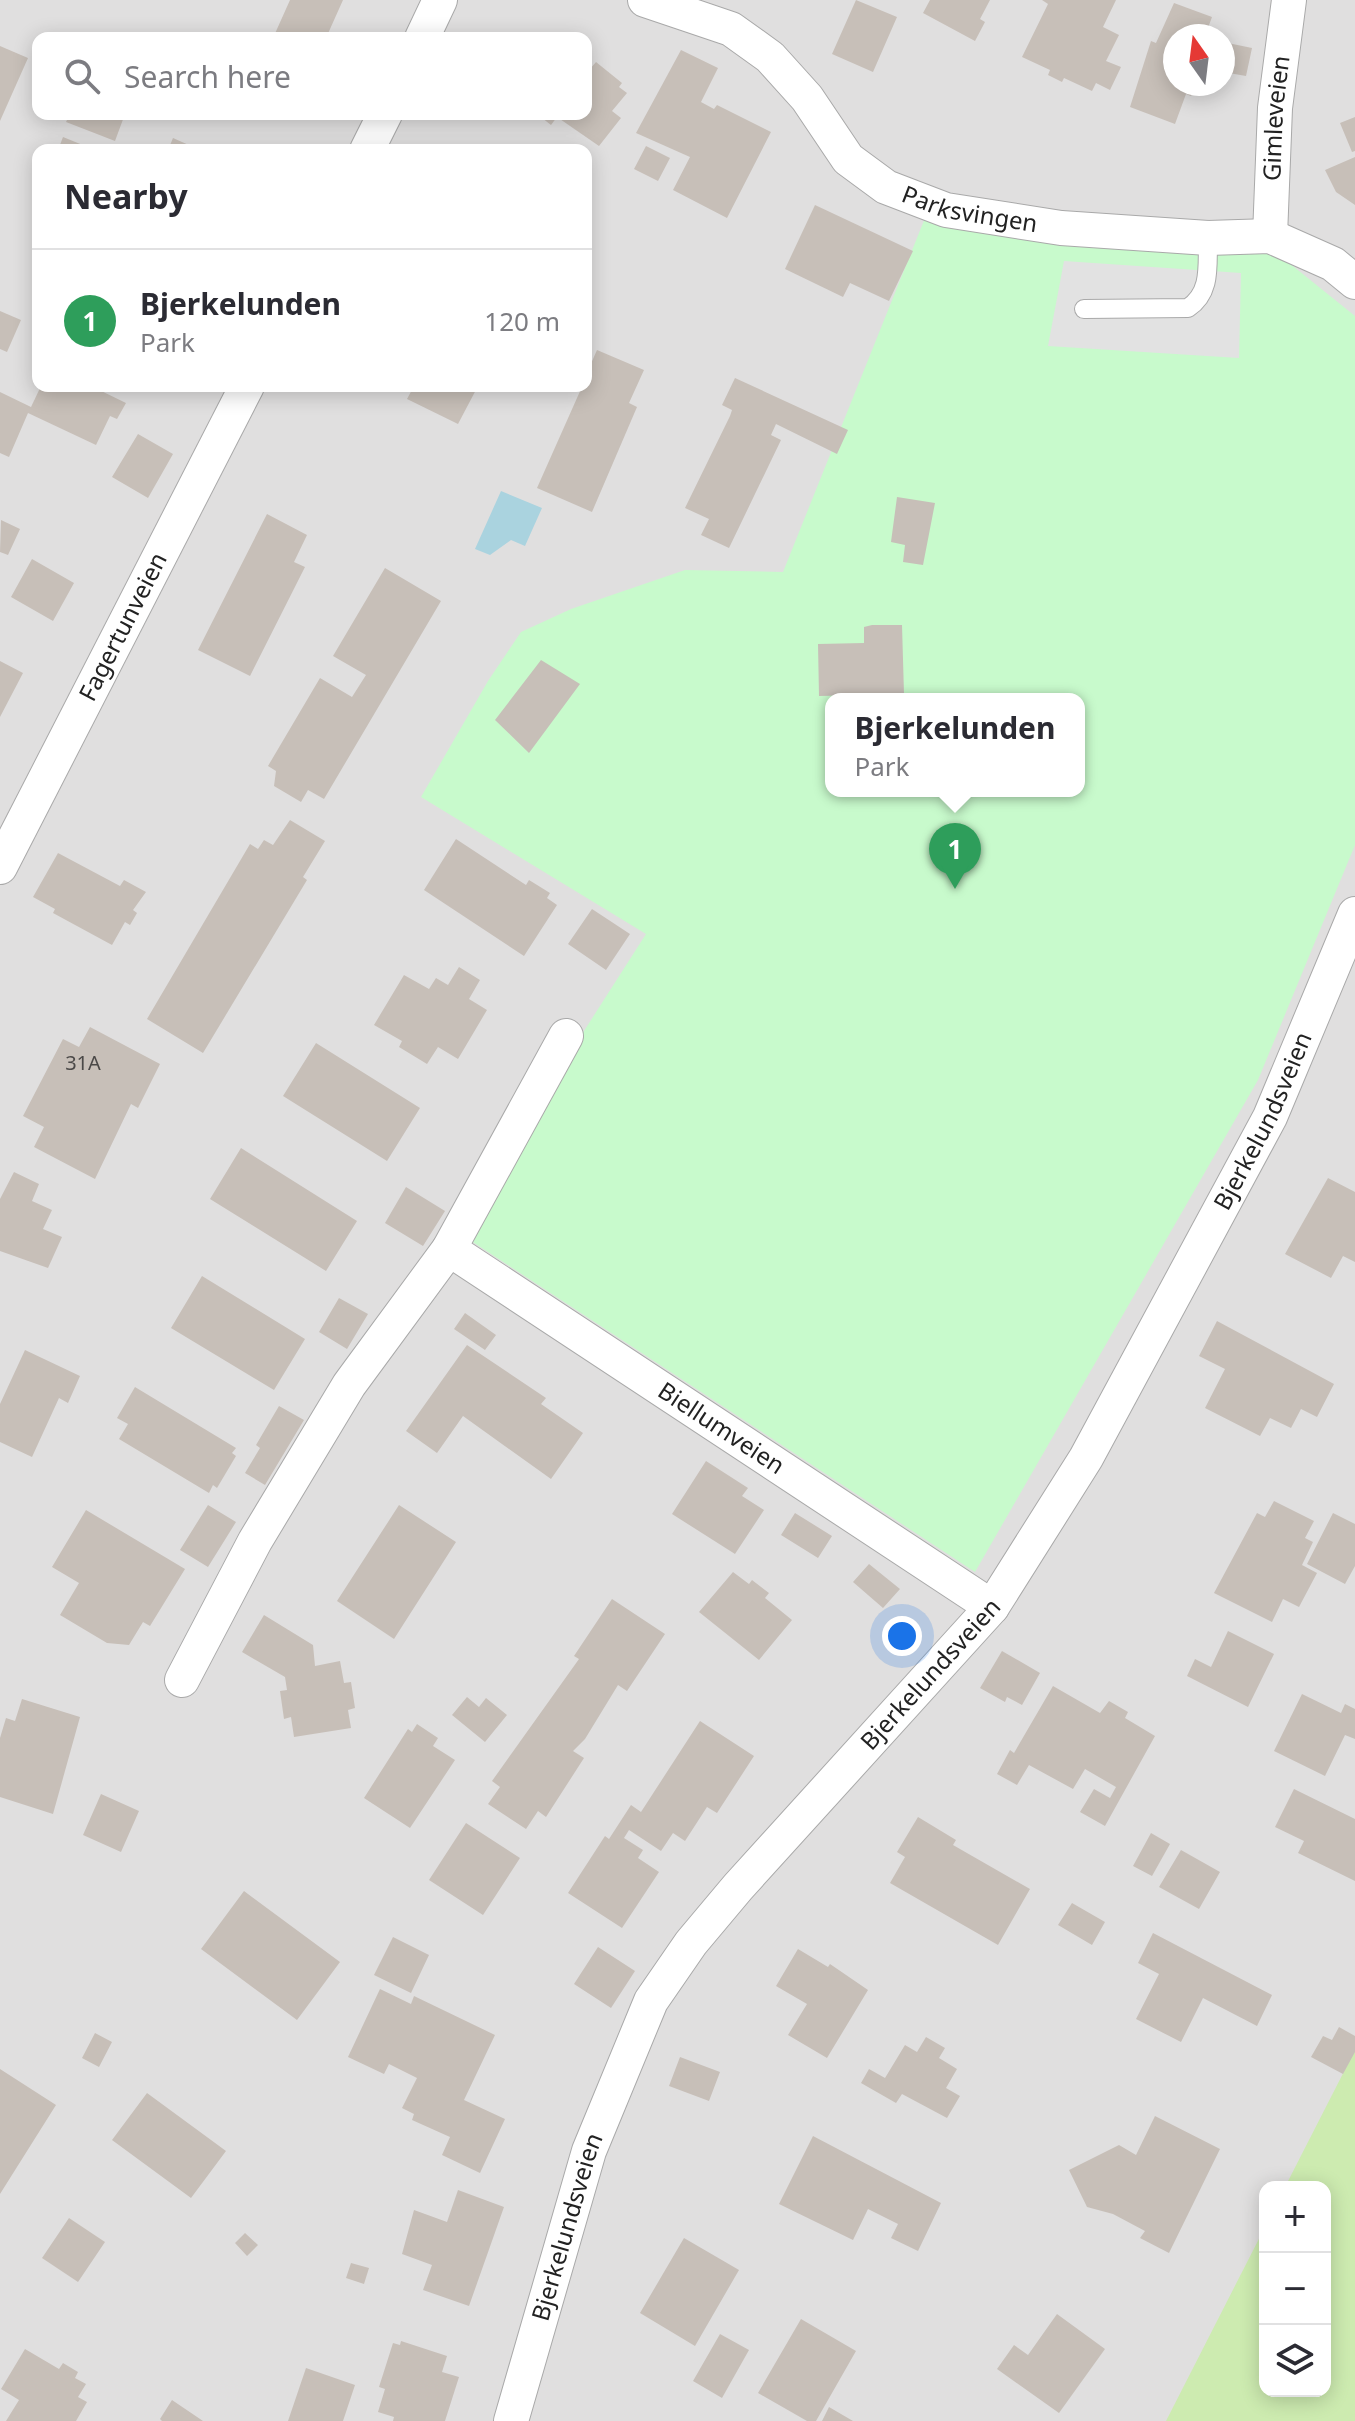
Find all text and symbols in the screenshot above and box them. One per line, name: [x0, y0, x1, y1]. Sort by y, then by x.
north arrow: [1163, 24, 1235, 96]
search box: [32, 32, 592, 120]
street label: Gimleveien: [1254, 53, 1297, 182]
icon: search: [60, 54, 104, 98]
text: Search here: [124, 56, 291, 97]
text: Nearby: [64, 173, 188, 219]
street label: Parksvingen: [897, 177, 1040, 239]
text: Bjerkelunden: [140, 283, 341, 324]
text: 1: [83, 303, 97, 339]
text: 120 m: [484, 303, 560, 339]
text: Park: [140, 324, 195, 360]
street label: Fagertunveien: [70, 546, 174, 706]
popup: [825, 693, 1085, 797]
text: Bjerkelunden: [854, 707, 1056, 748]
text: Park: [854, 748, 909, 784]
pin: 1: [929, 823, 981, 889]
street label: Bjerkelundsveien: [1205, 1027, 1319, 1215]
house number: 31A: [65, 1049, 101, 1076]
street label: Biellumveien: [652, 1373, 792, 1481]
street label: Bjerkelundsveien: [852, 1590, 1007, 1756]
your location: [882, 1616, 922, 1656]
street label: Bjerkelundsveien: [523, 2127, 610, 2324]
map controls: [1259, 2181, 1331, 2397]
button: +: [1259, 2181, 1331, 2253]
button: −: [1259, 2253, 1331, 2325]
button: layers: [1259, 2325, 1331, 2397]

